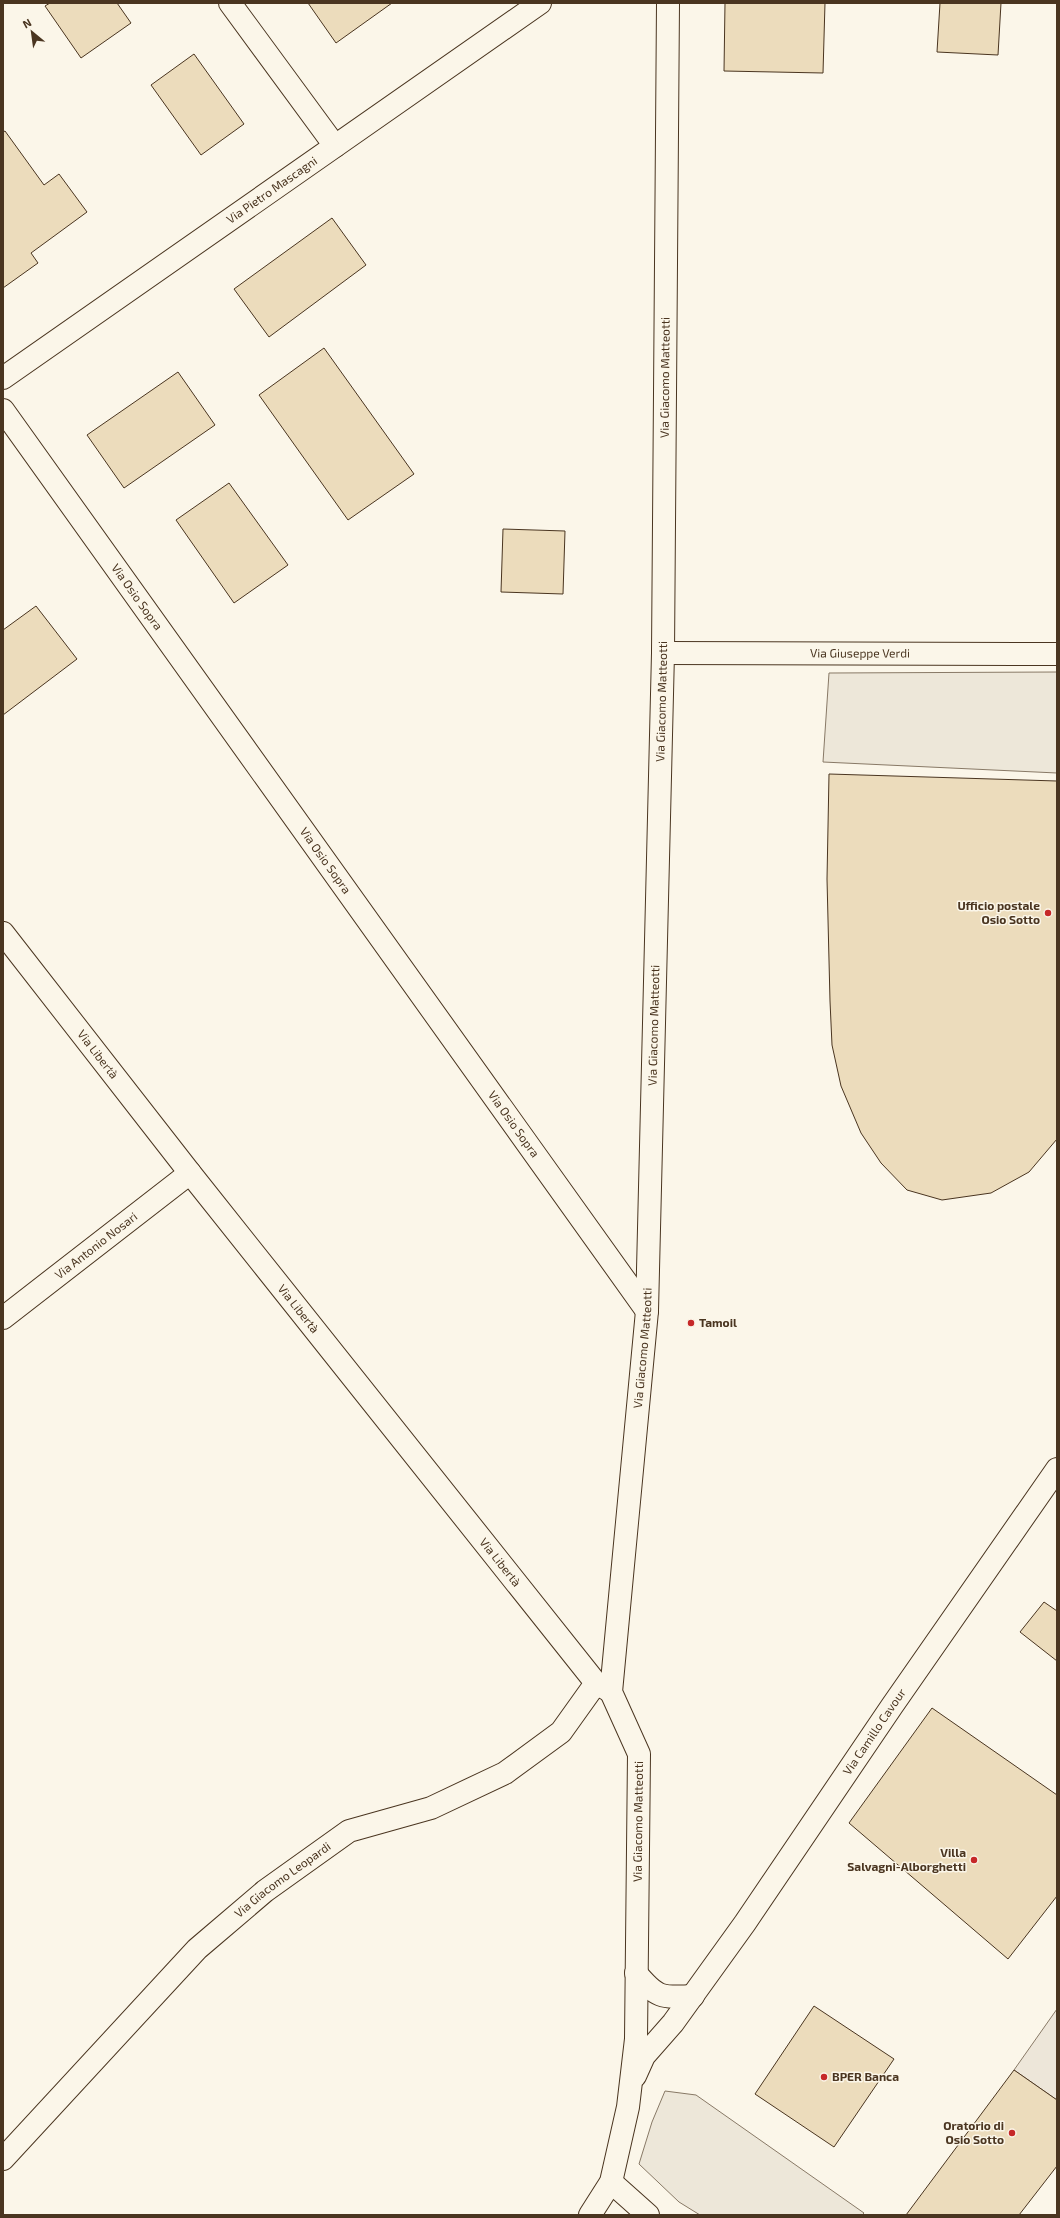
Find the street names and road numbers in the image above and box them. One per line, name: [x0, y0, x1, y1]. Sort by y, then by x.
street label: Via Pietro Mascagni: [223, 153, 319, 226]
street label: Via Giacomo Matteotti: [657, 317, 672, 438]
street label: Via Osio Sopra: [109, 561, 166, 632]
street label: Via Giacomo Matteotti: [652, 641, 669, 762]
street label: Via Giuseppe Verdi: [810, 645, 910, 660]
street label: Via Osio Sopra: [298, 824, 354, 896]
street label: Via Giacomo Matteotti: [644, 965, 661, 1086]
street label: Via Libertà: [75, 1027, 122, 1081]
street label: Via Osio Sopra: [486, 1088, 543, 1160]
street label: Via Antonio Nosari: [52, 1209, 140, 1281]
street label: Via Libertà: [275, 1281, 323, 1335]
street label: Via Giacomo Matteotti: [630, 1288, 654, 1409]
street label: Via Libertà: [477, 1535, 524, 1589]
street label: Via Camillo Cavour: [839, 1685, 908, 1777]
street label: Via Giacomo Matteotti: [630, 1761, 645, 1882]
street label: Via Giacomo Leopardi: [231, 1838, 333, 1920]

